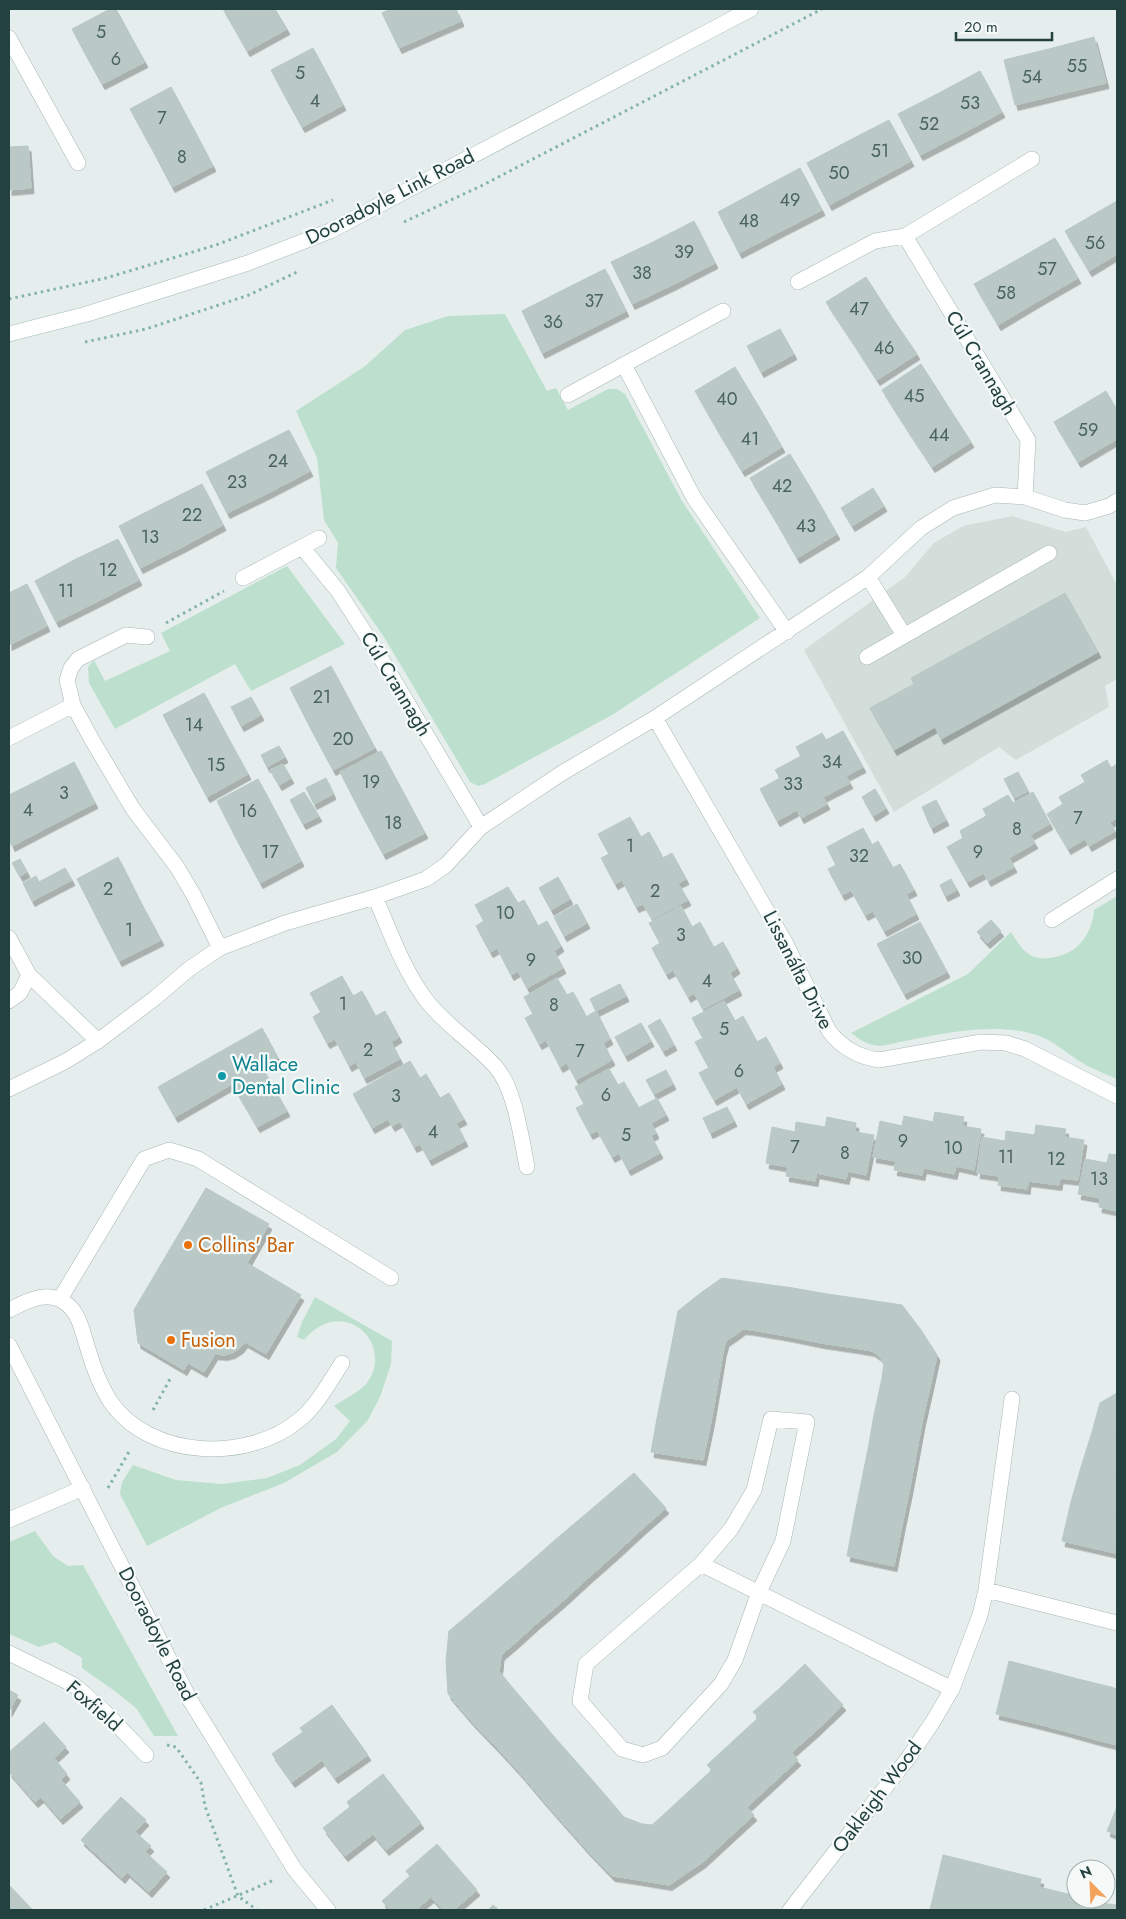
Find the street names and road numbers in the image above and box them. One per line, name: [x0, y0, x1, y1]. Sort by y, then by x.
street label: Dooradoyle Link Road: [300, 142, 480, 252]
street label: Cúl Crannagh: [938, 305, 1024, 421]
street label: Cúl Crannagh: [353, 626, 439, 742]
street label: Lissanálta Drive: [756, 906, 840, 1034]
street label: Dooradoyle Road: [111, 1562, 203, 1706]
street label: Foxfield: [60, 1674, 128, 1738]
street label: Oakleigh Wood: [825, 1735, 929, 1859]

